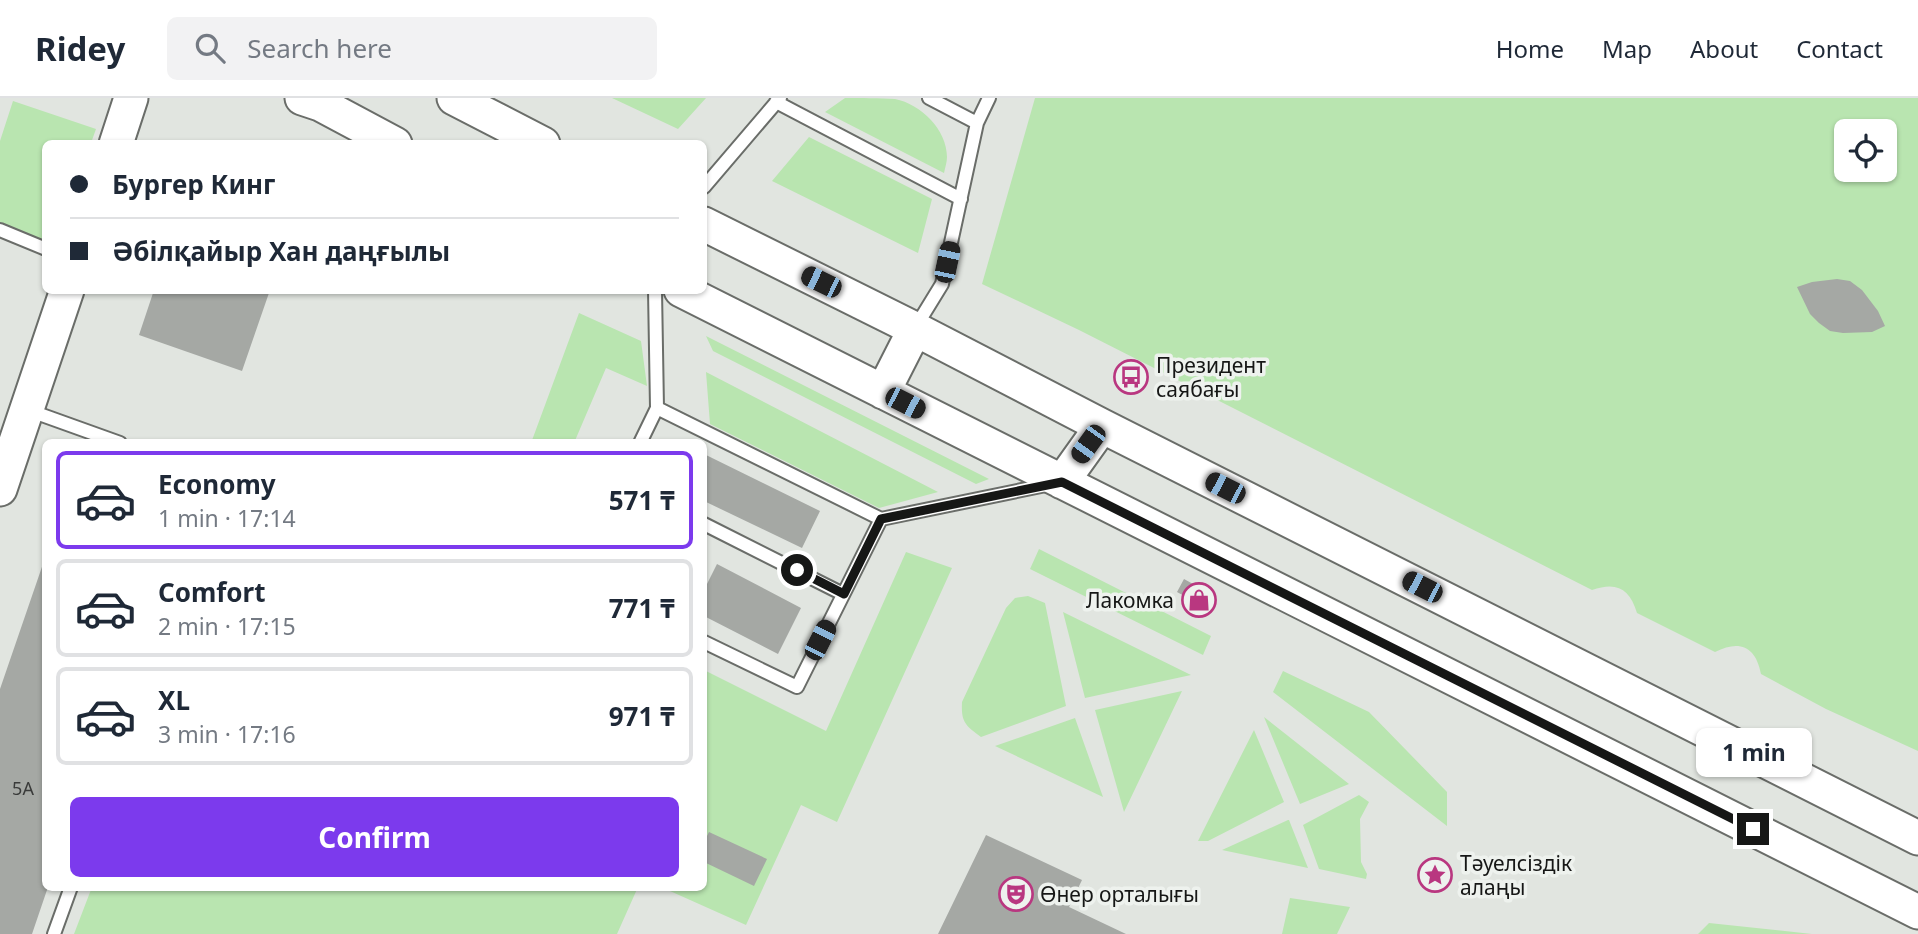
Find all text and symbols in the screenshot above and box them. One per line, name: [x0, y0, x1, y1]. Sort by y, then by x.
search box: [167, 17, 657, 80]
text: Ridey: [35, 26, 125, 71]
icon: search: [191, 29, 229, 67]
text: Search here: [247, 30, 392, 66]
text: Home: [1496, 32, 1564, 65]
text: Map: [1602, 32, 1652, 65]
text: About: [1690, 32, 1758, 65]
text: Contact: [1796, 32, 1883, 65]
map controls: [1834, 119, 1897, 182]
button: locate: [1834, 119, 1897, 182]
text: Бургер Кинг: [112, 166, 275, 202]
text: Әбілқайыр Хан даңғылы: [112, 233, 450, 269]
car: [933, 239, 962, 285]
car: [798, 263, 845, 301]
place label: Президент саябағы: [1156, 351, 1266, 403]
bus stop icon: Президент саябағы: [1112, 358, 1150, 396]
car: [882, 384, 929, 422]
car: [1068, 421, 1109, 467]
text: Economy: [158, 466, 276, 502]
icon: car: [74, 469, 137, 532]
car: [1202, 469, 1249, 507]
text: 571 ₸: [609, 482, 675, 518]
text: 1 min · 17:14: [158, 502, 296, 534]
route start: [781, 554, 813, 586]
car: [1399, 568, 1446, 606]
text: Comfort: [158, 574, 266, 610]
icon: car: [74, 577, 137, 640]
shop icon: Лакомка: [1180, 581, 1218, 619]
place label: Лакомка: [1086, 586, 1174, 614]
text: 771 ₸: [609, 590, 675, 626]
text: 2 min · 17:15: [158, 610, 296, 642]
car: [802, 617, 839, 663]
text: XL: [158, 682, 190, 718]
icon: car: [74, 685, 137, 748]
text: 971 ₸: [609, 698, 675, 734]
text: 3 min · 17:16: [158, 718, 296, 750]
callout: 1 min: [1695, 728, 1811, 776]
text: 1 min: [1722, 736, 1786, 768]
house number: 5А: [12, 776, 34, 800]
button: Confirm: [70, 797, 679, 877]
route end: [1737, 813, 1769, 845]
place label: Тәуелсіздік алаңы: [1460, 849, 1572, 901]
place icon: Тәуелсіздік алаңы: [1416, 856, 1454, 894]
theatre icon: Өнер орталығы: [997, 875, 1035, 913]
place label: Өнер орталығы: [1040, 880, 1199, 908]

